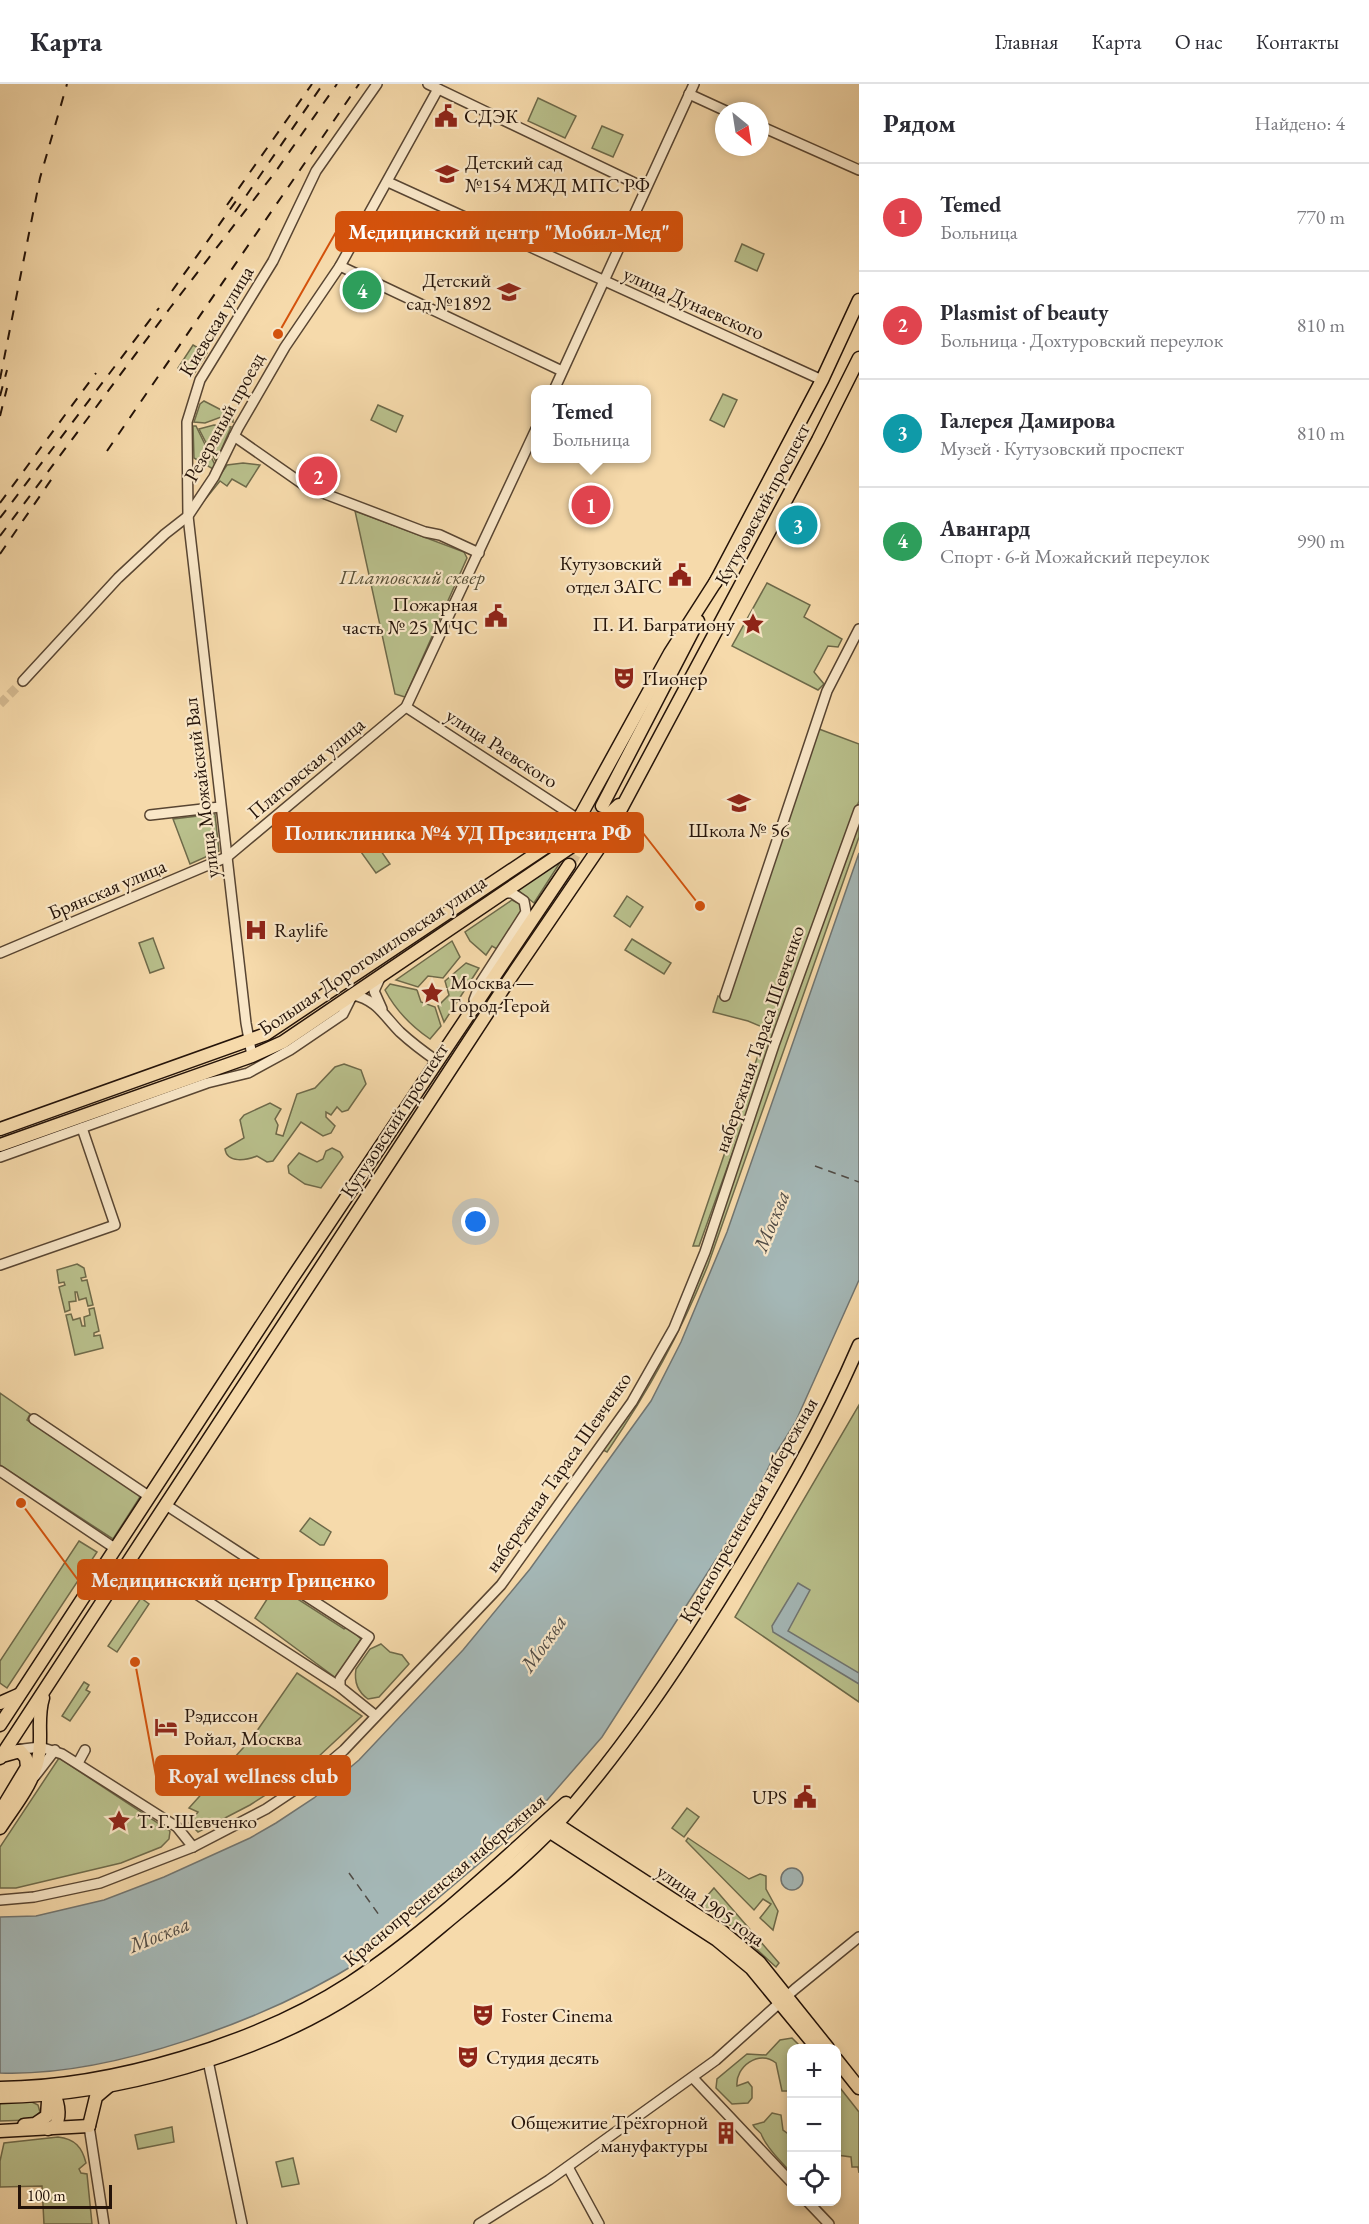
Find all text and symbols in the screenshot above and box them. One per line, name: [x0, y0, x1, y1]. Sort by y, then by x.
text: Карта: [30, 23, 102, 59]
text: Главная: [994, 28, 1058, 55]
text: Карта: [1091, 28, 1142, 55]
text: О нас: [1175, 28, 1223, 55]
text: Контакты: [1256, 28, 1339, 55]
north arrow: [715, 102, 769, 156]
public building icon: СДЭК: [433, 103, 459, 129]
place label: СДЭК: [464, 103, 519, 129]
text: Рядом: [883, 106, 956, 140]
text: Найдено: 4: [1254, 110, 1345, 136]
place label: Детский сад №154 МЖД МПС РФ: [465, 149, 650, 198]
school or university icon: Детский сад №154 МЖД МПС РФ: [434, 161, 460, 187]
text: Temed: [940, 190, 1001, 219]
text: 1: [897, 204, 908, 230]
text: 770 m: [1297, 204, 1345, 230]
callout: Медицинский центр "Мобил-Мед": [336, 212, 682, 251]
text: Медицинский центр "Мобил-Мед": [348, 218, 670, 245]
text: Больница: [940, 219, 1018, 245]
street label: улица Дунаевского: [619, 260, 769, 346]
street label: Киевская улица: [173, 261, 259, 381]
place label: Детский сад №1892: [406, 267, 491, 316]
pin: 4: [342, 268, 382, 312]
school or university icon: Детский сад №1892: [496, 279, 522, 305]
text: Plasmist of beauty: [940, 298, 1109, 327]
text: 2: [897, 312, 908, 338]
text: 810 m: [1297, 312, 1345, 338]
text: Больница · Дохтуровский переулок: [940, 327, 1223, 353]
street label: Резервный проезд: [178, 348, 270, 486]
popup: [531, 385, 651, 463]
text: Temed: [552, 397, 614, 426]
text: Галерея Дамирова: [940, 406, 1115, 435]
street label: Кутузовский проспект: [708, 418, 816, 590]
text: 3: [897, 420, 908, 446]
text: 810 m: [1297, 420, 1345, 446]
text: Больница: [552, 426, 630, 452]
text: Музей · Кутузовский проспект: [940, 435, 1184, 461]
pin: 2: [298, 454, 338, 498]
pin: 1: [572, 482, 610, 528]
pin: 3: [778, 502, 818, 548]
text: Авангард: [940, 514, 1030, 543]
text: 4: [897, 528, 908, 554]
text: 990 m: [1297, 528, 1345, 554]
text: Спорт · 6-й Можайский переулок: [940, 543, 1210, 569]
place label: Кутузовский отдел ЗАГС: [560, 550, 662, 599]
public building icon: Кутузовский отдел ЗАГС: [667, 562, 693, 588]
park label: Платовский сквер: [338, 564, 485, 590]
place label: Пожарная часть № 25 МЧС: [342, 591, 478, 640]
public building icon: Пожарная часть № 25 МЧС: [483, 603, 509, 629]
place label: П. И. Багратиону: [593, 611, 735, 637]
place icon: П. И. Багратиону: [740, 611, 766, 637]
theatre icon: Пионер: [611, 665, 637, 691]
place label: Пионер: [642, 665, 708, 691]
street label: улица Можайский Вал: [177, 696, 225, 880]
street label: улица Раевского: [441, 702, 563, 794]
street label: Платовская улица: [242, 711, 370, 825]
school or university icon: Школа № 56: [726, 790, 752, 816]
callout: Поликлиника №4 УД Президента РФ: [273, 813, 643, 852]
place label: Школа № 56: [688, 817, 790, 843]
text: Поликлиника №4 УД Президента РФ: [285, 819, 631, 846]
street label: Брянская улица: [44, 852, 170, 926]
street label: Большая Дорогомиловская улица: [253, 869, 491, 1041]
hospital icon: Raylife: [243, 917, 269, 943]
place label: Raylife: [274, 917, 328, 943]
street label: набережная Тараса Шевченко: [708, 922, 810, 1156]
place label: Москва — Город-Герой: [450, 969, 550, 1018]
place icon: Москва — Город-Герой: [419, 980, 445, 1006]
street label: Кутузовский проспект: [334, 1037, 454, 1203]
water label: Москва: [746, 1186, 795, 1257]
your location: [461, 1207, 490, 1236]
street label: набережная Тараса Шевченко: [479, 1367, 637, 1577]
street label: Краснопресненская набережная: [673, 1392, 823, 1628]
callout: Медицинский центр Гриценко: [78, 1560, 387, 1599]
text: Медицинский центр Гриценко: [91, 1566, 376, 1593]
water label: Москва: [513, 1609, 572, 1678]
place label: Рэдиссон Ройал, Москва: [184, 1702, 302, 1751]
hotel icon: Рэдиссон Ройал, Москва: [153, 1714, 179, 1740]
callout: Royal wellness club: [156, 1756, 350, 1795]
text: Royal wellness club: [168, 1762, 338, 1789]
place label: UPS: [752, 1784, 787, 1810]
public building icon: UPS: [792, 1784, 818, 1810]
street label: Краснопресненская набережная: [337, 1788, 551, 1972]
place icon: Т. Г. Шевченко: [106, 1808, 132, 1834]
place label: Т. Г. Шевченко: [137, 1808, 257, 1834]
street label: улица 1905 года: [652, 1858, 770, 1952]
water label: Москва: [123, 1910, 194, 1959]
theatre icon: Foster Cinema: [470, 2002, 496, 2028]
place label: Foster Cinema: [501, 2002, 613, 2028]
theatre icon: Студия десять: [455, 2044, 481, 2070]
place label: Студия десять: [486, 2044, 599, 2070]
map controls: [787, 2044, 841, 2206]
button: +: [787, 2044, 841, 2098]
button: −: [787, 2098, 841, 2152]
place label: Общежитие Трёхгорной мануфактуры: [511, 2109, 708, 2158]
building icon: Общежитие Трёхгорной мануфактуры: [713, 2120, 739, 2146]
button: locate: [787, 2152, 841, 2206]
scale bar: [18, 2182, 112, 2210]
text: 100 m: [27, 2185, 66, 2206]

